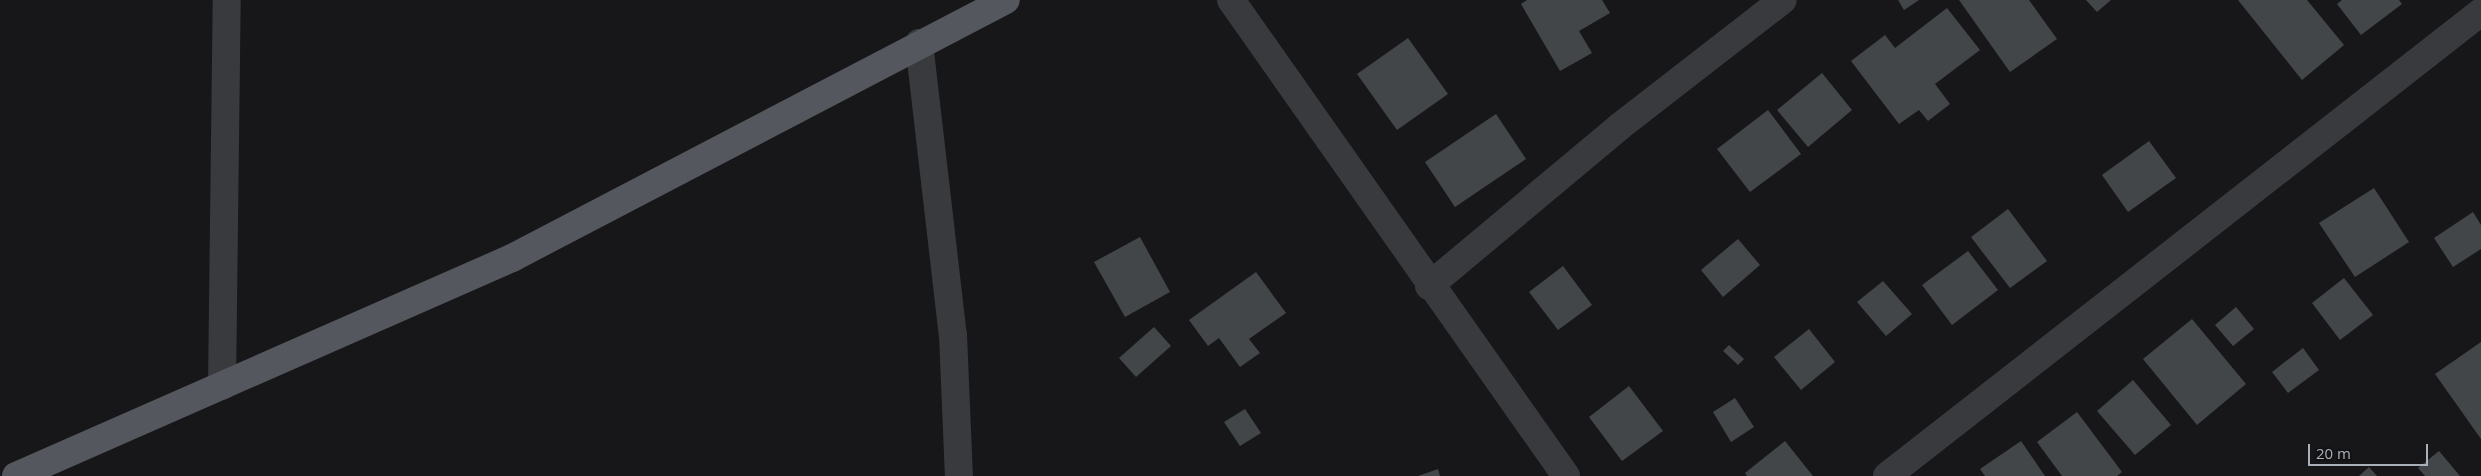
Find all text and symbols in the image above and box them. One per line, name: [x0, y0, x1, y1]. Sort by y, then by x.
scale bar: [2311, 434, 2431, 466]
text: 20 m: [2316, 443, 2351, 463]

